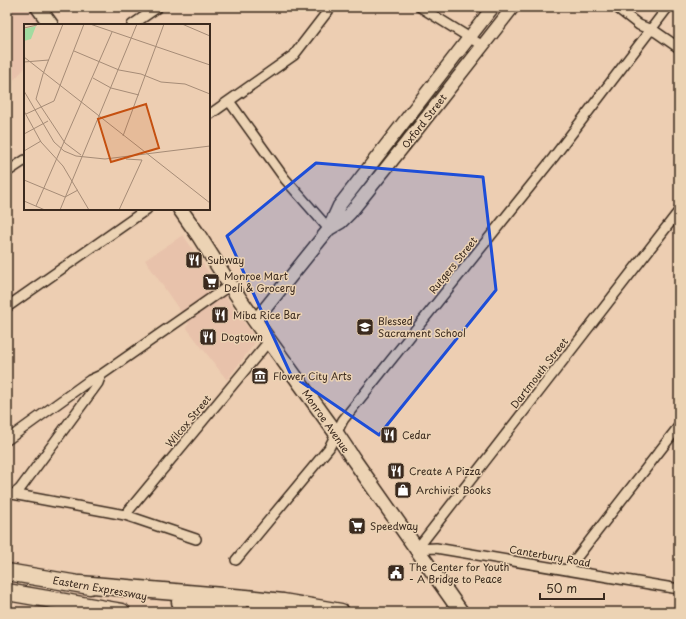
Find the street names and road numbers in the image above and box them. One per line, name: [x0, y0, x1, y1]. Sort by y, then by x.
street label: Oxford Street: [398, 90, 450, 151]
street label: Rutgers Street: [425, 233, 480, 296]
street label: Dartmouth Street: [506, 334, 571, 411]
street label: Monroe Avenue: [299, 386, 354, 456]
street label: Wilcox Street: [161, 391, 214, 450]
street label: Canterbury Road: [508, 541, 592, 571]
street label: Eastern Expressway: [52, 572, 148, 604]

